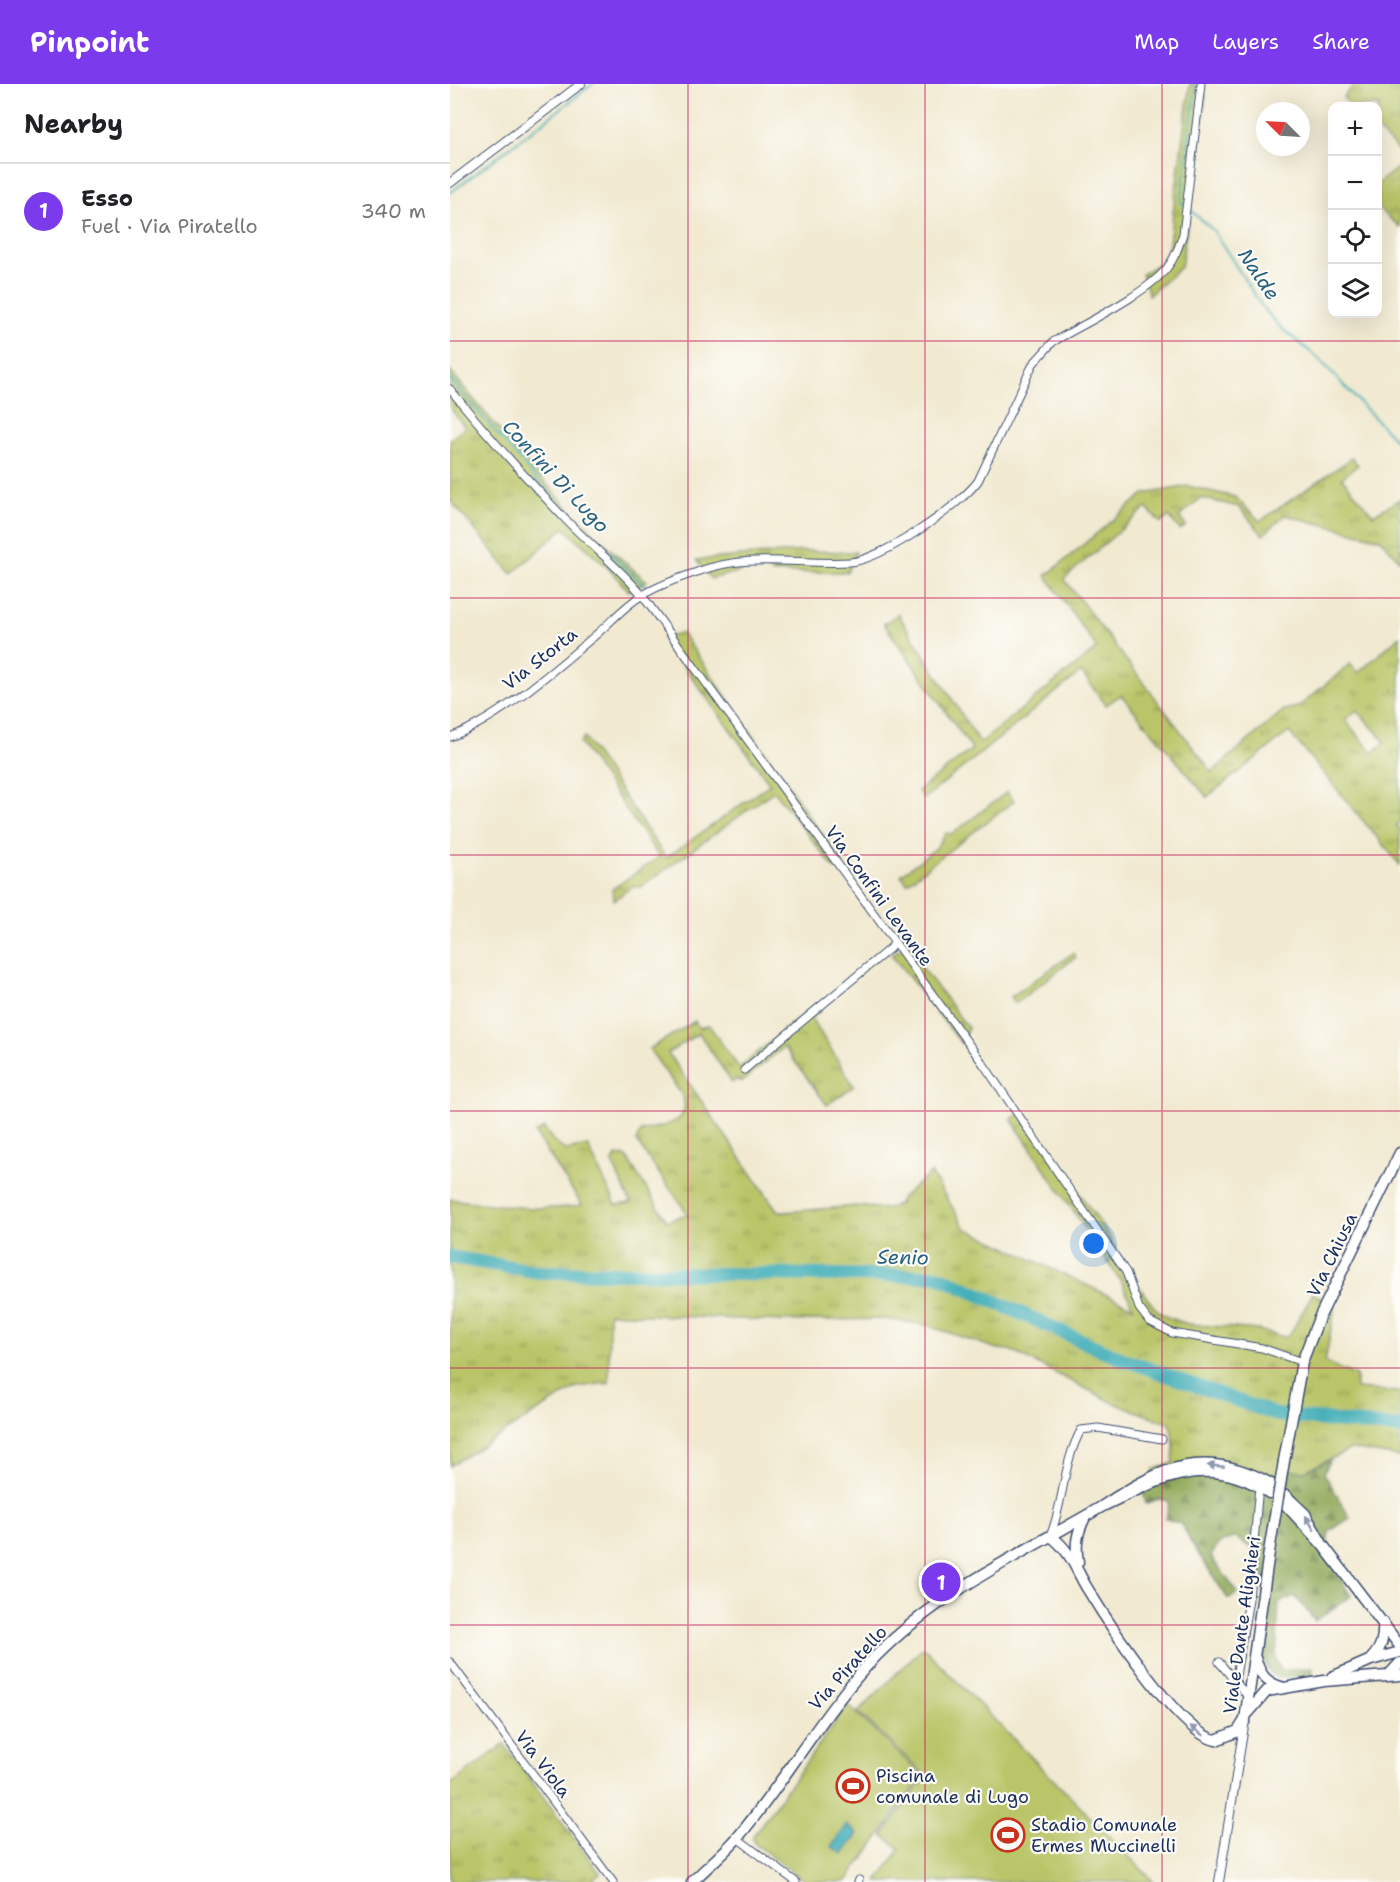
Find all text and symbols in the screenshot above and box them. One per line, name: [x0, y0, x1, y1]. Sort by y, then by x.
text: Pinpoint: [30, 23, 149, 61]
text: Map: [1134, 28, 1179, 56]
text: Layers: [1212, 28, 1279, 56]
text: Share: [1312, 28, 1370, 56]
north arrow: [1256, 102, 1310, 156]
map controls: [1328, 102, 1382, 318]
button: +: [1328, 102, 1382, 156]
text: Nearby: [24, 106, 123, 141]
button: −: [1328, 156, 1382, 210]
text: Esso: [81, 184, 133, 213]
text: 1: [39, 198, 48, 224]
text: 340 m: [361, 198, 426, 224]
button: locate: [1328, 210, 1382, 264]
text: Fuel · Via Piratello: [81, 213, 258, 239]
water label: Nalde: [1232, 243, 1286, 305]
button: layers: [1328, 264, 1382, 318]
water label: Confini Di Lugo: [497, 414, 615, 538]
street label: Via Storta: [498, 622, 582, 696]
street label: Via Confini Levante: [820, 821, 938, 971]
street label: Via Chiusa: [1301, 1209, 1363, 1301]
your location: [1079, 1229, 1108, 1258]
water label: Senio: [877, 1244, 929, 1270]
one-way arrow: [1206, 1461, 1225, 1471]
one-way arrow: [1305, 1514, 1315, 1531]
street label: Viale Dante Alighieri: [1218, 1534, 1266, 1716]
pin: 1: [922, 1560, 960, 1604]
street label: Via Piratello: [803, 1620, 893, 1716]
street label: Via Viola: [510, 1725, 576, 1803]
one-way arrow: [1190, 1725, 1206, 1737]
place label: Piscina comunale di Lugo: [876, 1764, 1029, 1809]
sports icon: Piscina comunale di Lugo: [835, 1768, 871, 1804]
place label: Stadio Comunale Ermes Muccinelli: [1031, 1813, 1177, 1858]
sports icon: Stadio Comunale Ermes Muccinelli: [990, 1817, 1026, 1853]

